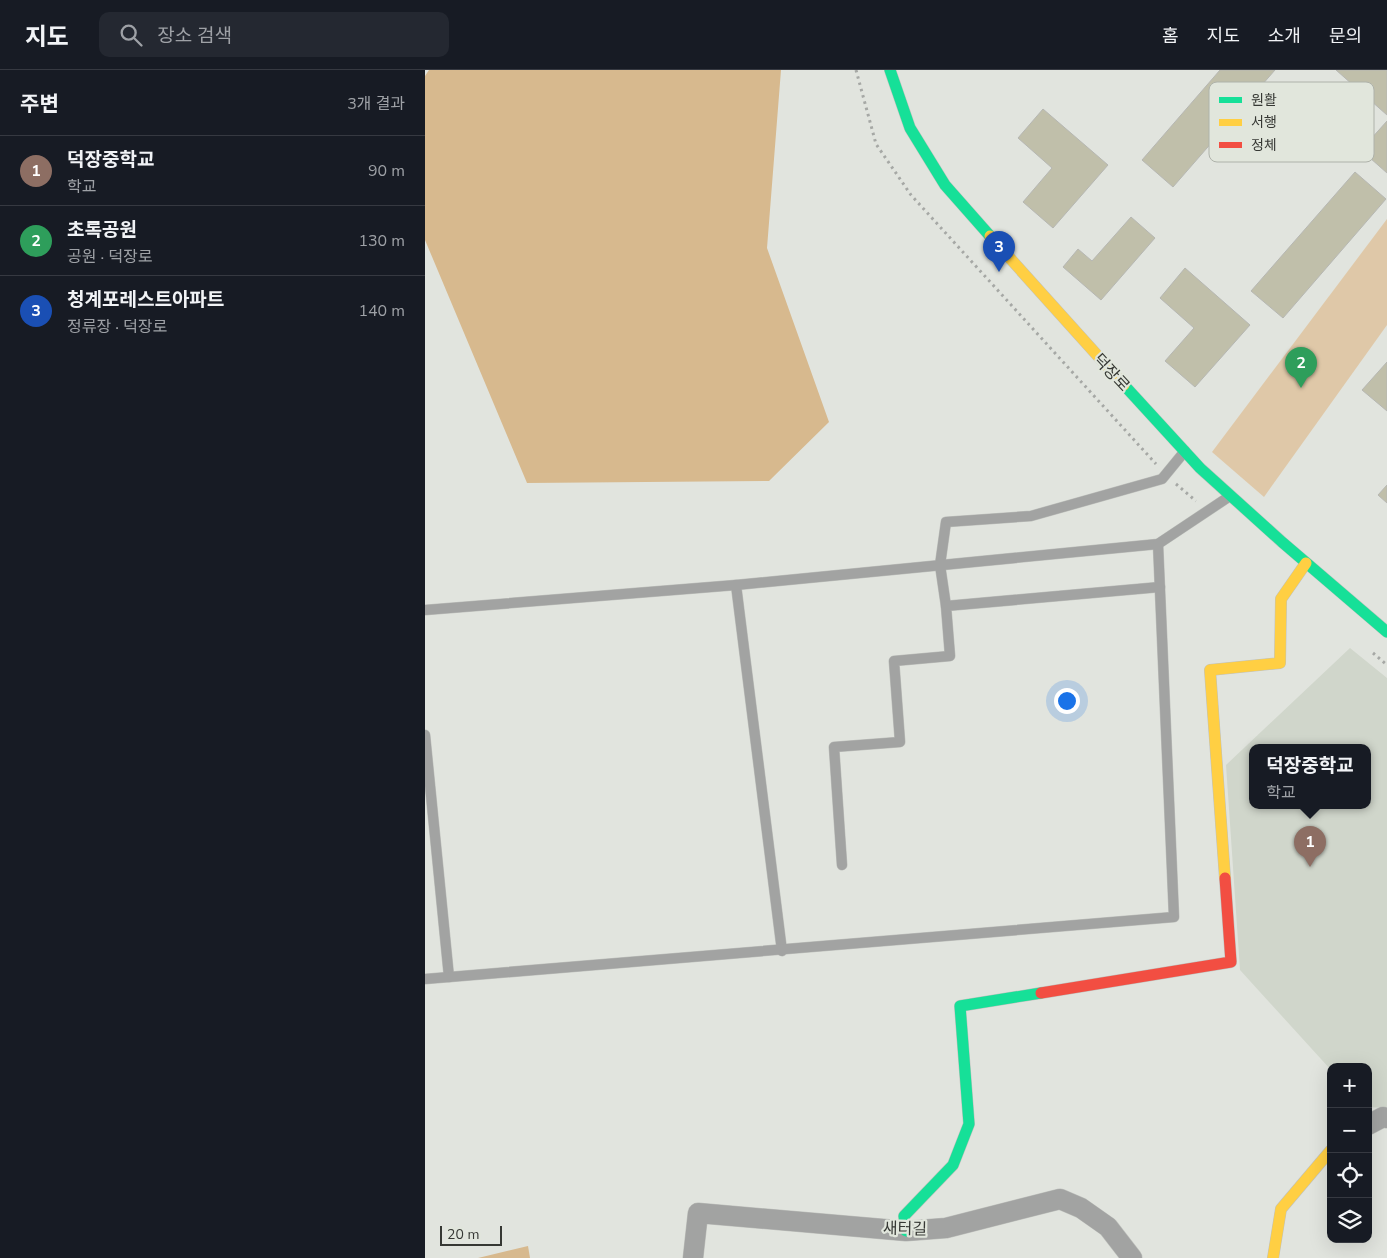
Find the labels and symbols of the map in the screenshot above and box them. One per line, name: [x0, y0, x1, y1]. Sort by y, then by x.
legend: [1209, 82, 1374, 162]
text: 원활: [1251, 91, 1277, 110]
text: 서행: [1251, 113, 1277, 132]
text: 정체: [1251, 136, 1277, 155]
pin: 3: [983, 231, 1015, 272]
pin: 2: [1285, 347, 1317, 388]
street label: 덕장로: [1088, 349, 1135, 397]
your location: [1054, 688, 1080, 714]
pin: 1: [1294, 826, 1326, 867]
street label: 새터길: [883, 1218, 927, 1240]
scale bar: [440, 1223, 503, 1246]

